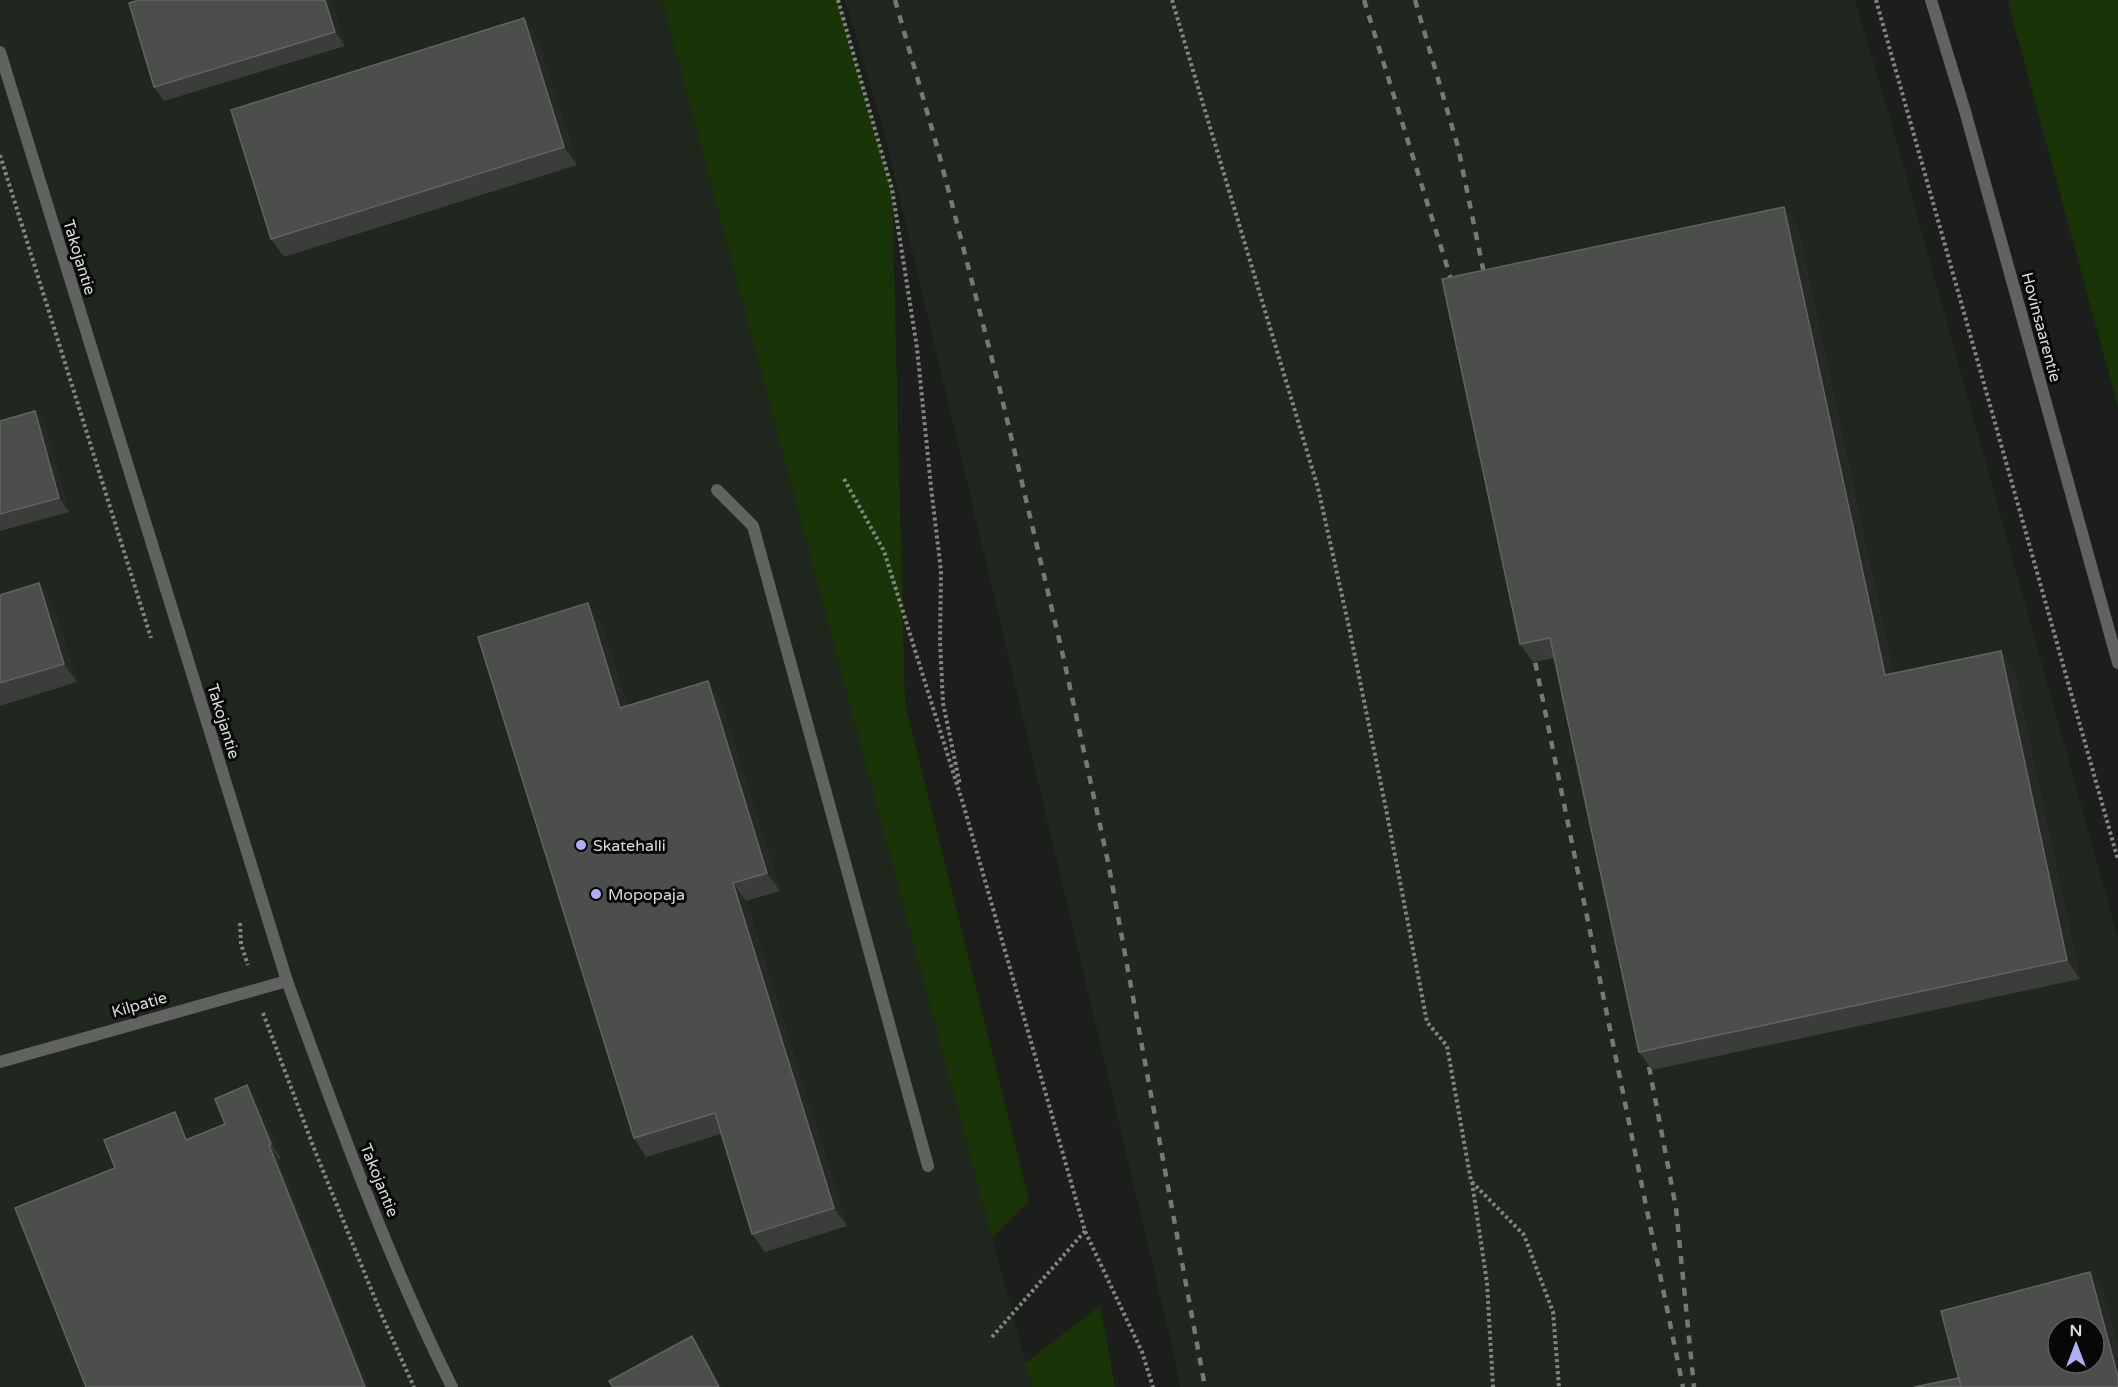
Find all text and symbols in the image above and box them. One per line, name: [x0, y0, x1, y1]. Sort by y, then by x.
street label: Takojantie: [58, 217, 100, 297]
street label: Hovinsaarentie: [2017, 270, 2065, 384]
street label: Takojantie: [202, 681, 244, 761]
place label: Skatehalli: [593, 836, 666, 856]
marker: Skatehalli: [574, 838, 588, 852]
place label: Mopopaja: [608, 885, 685, 905]
marker: Mopopaja: [589, 887, 603, 901]
street label: Kilpatie: [109, 988, 169, 1022]
street label: Takojantie: [355, 1141, 403, 1220]
north arrow: [2046, 1315, 2106, 1375]
text: N: [2070, 1321, 2082, 1341]

